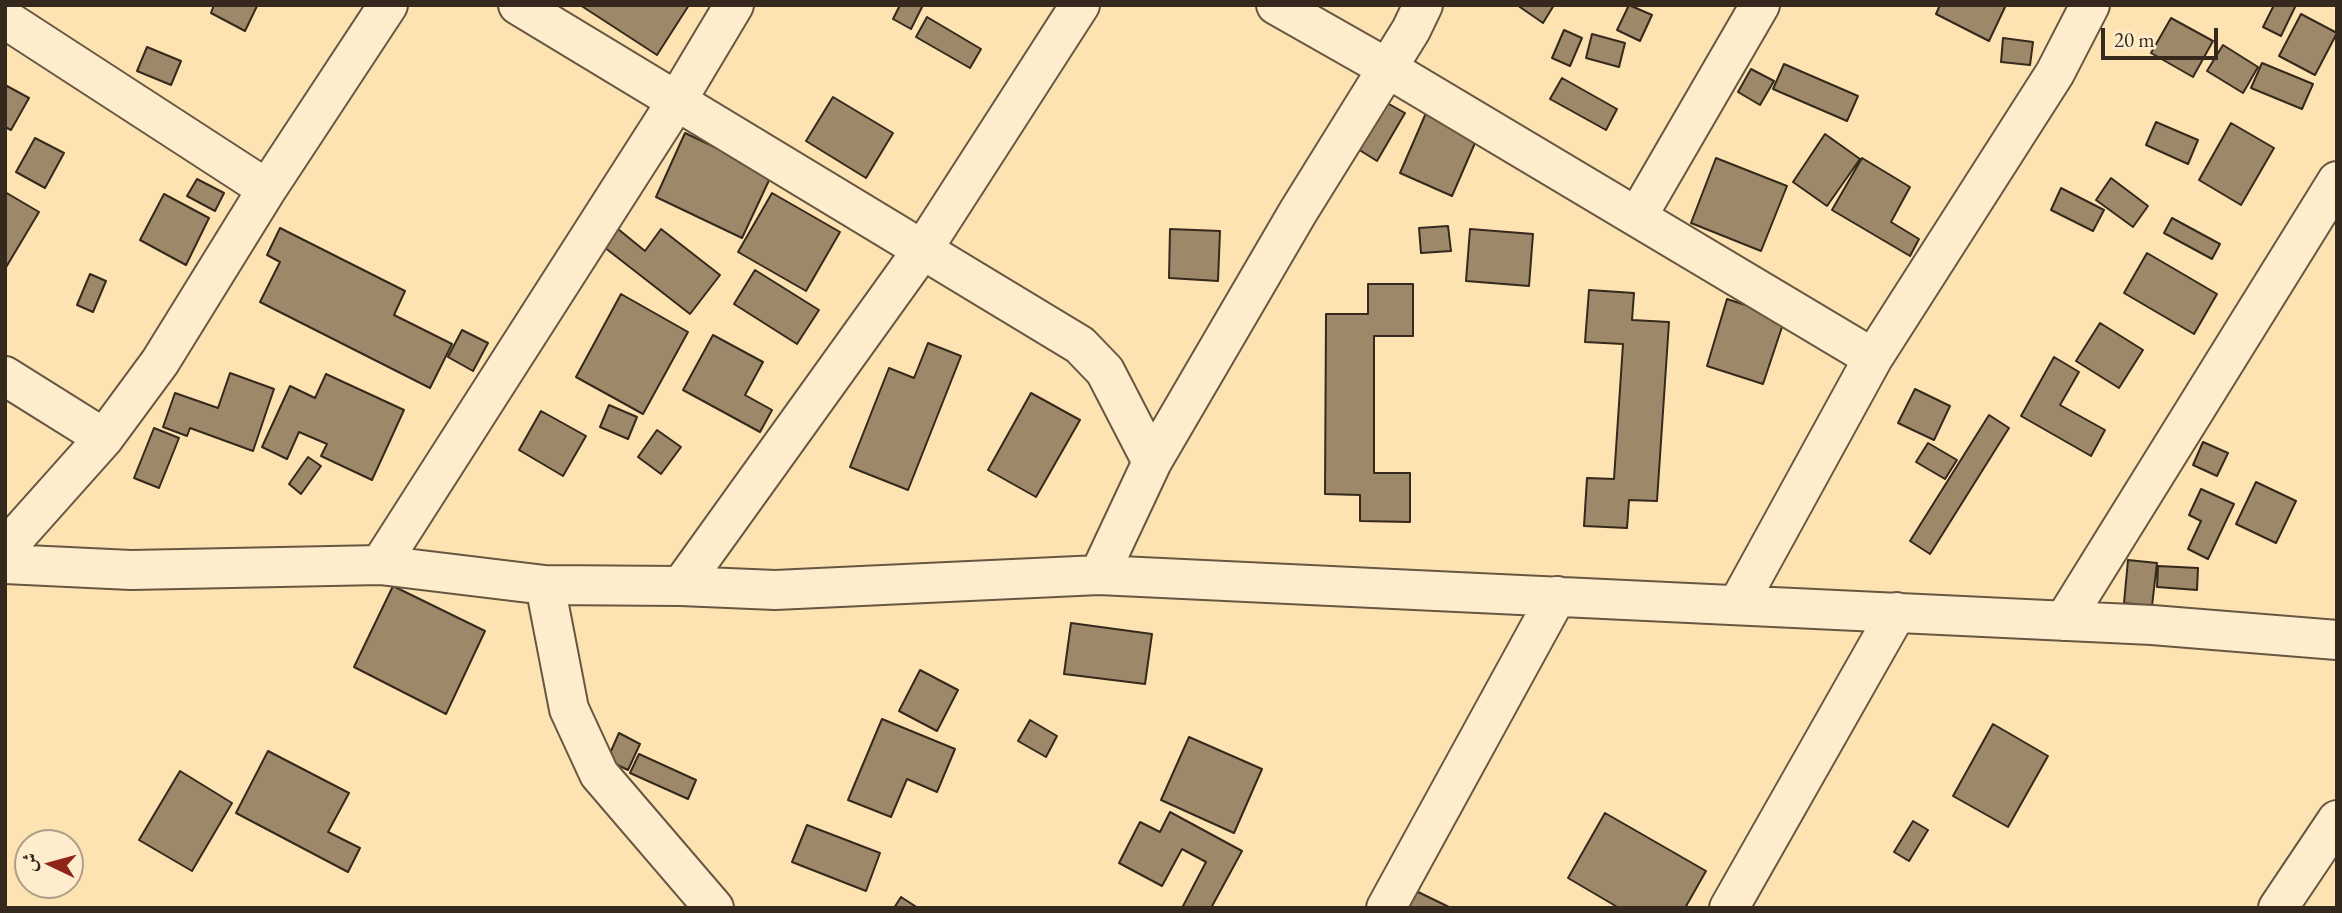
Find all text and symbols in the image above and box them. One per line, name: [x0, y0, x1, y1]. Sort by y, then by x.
scale bar: [2104, 14, 2221, 58]
text: 20 m: [2114, 26, 2155, 53]
north arrow: [14, 829, 84, 899]
text: ش: [16, 852, 43, 873]

